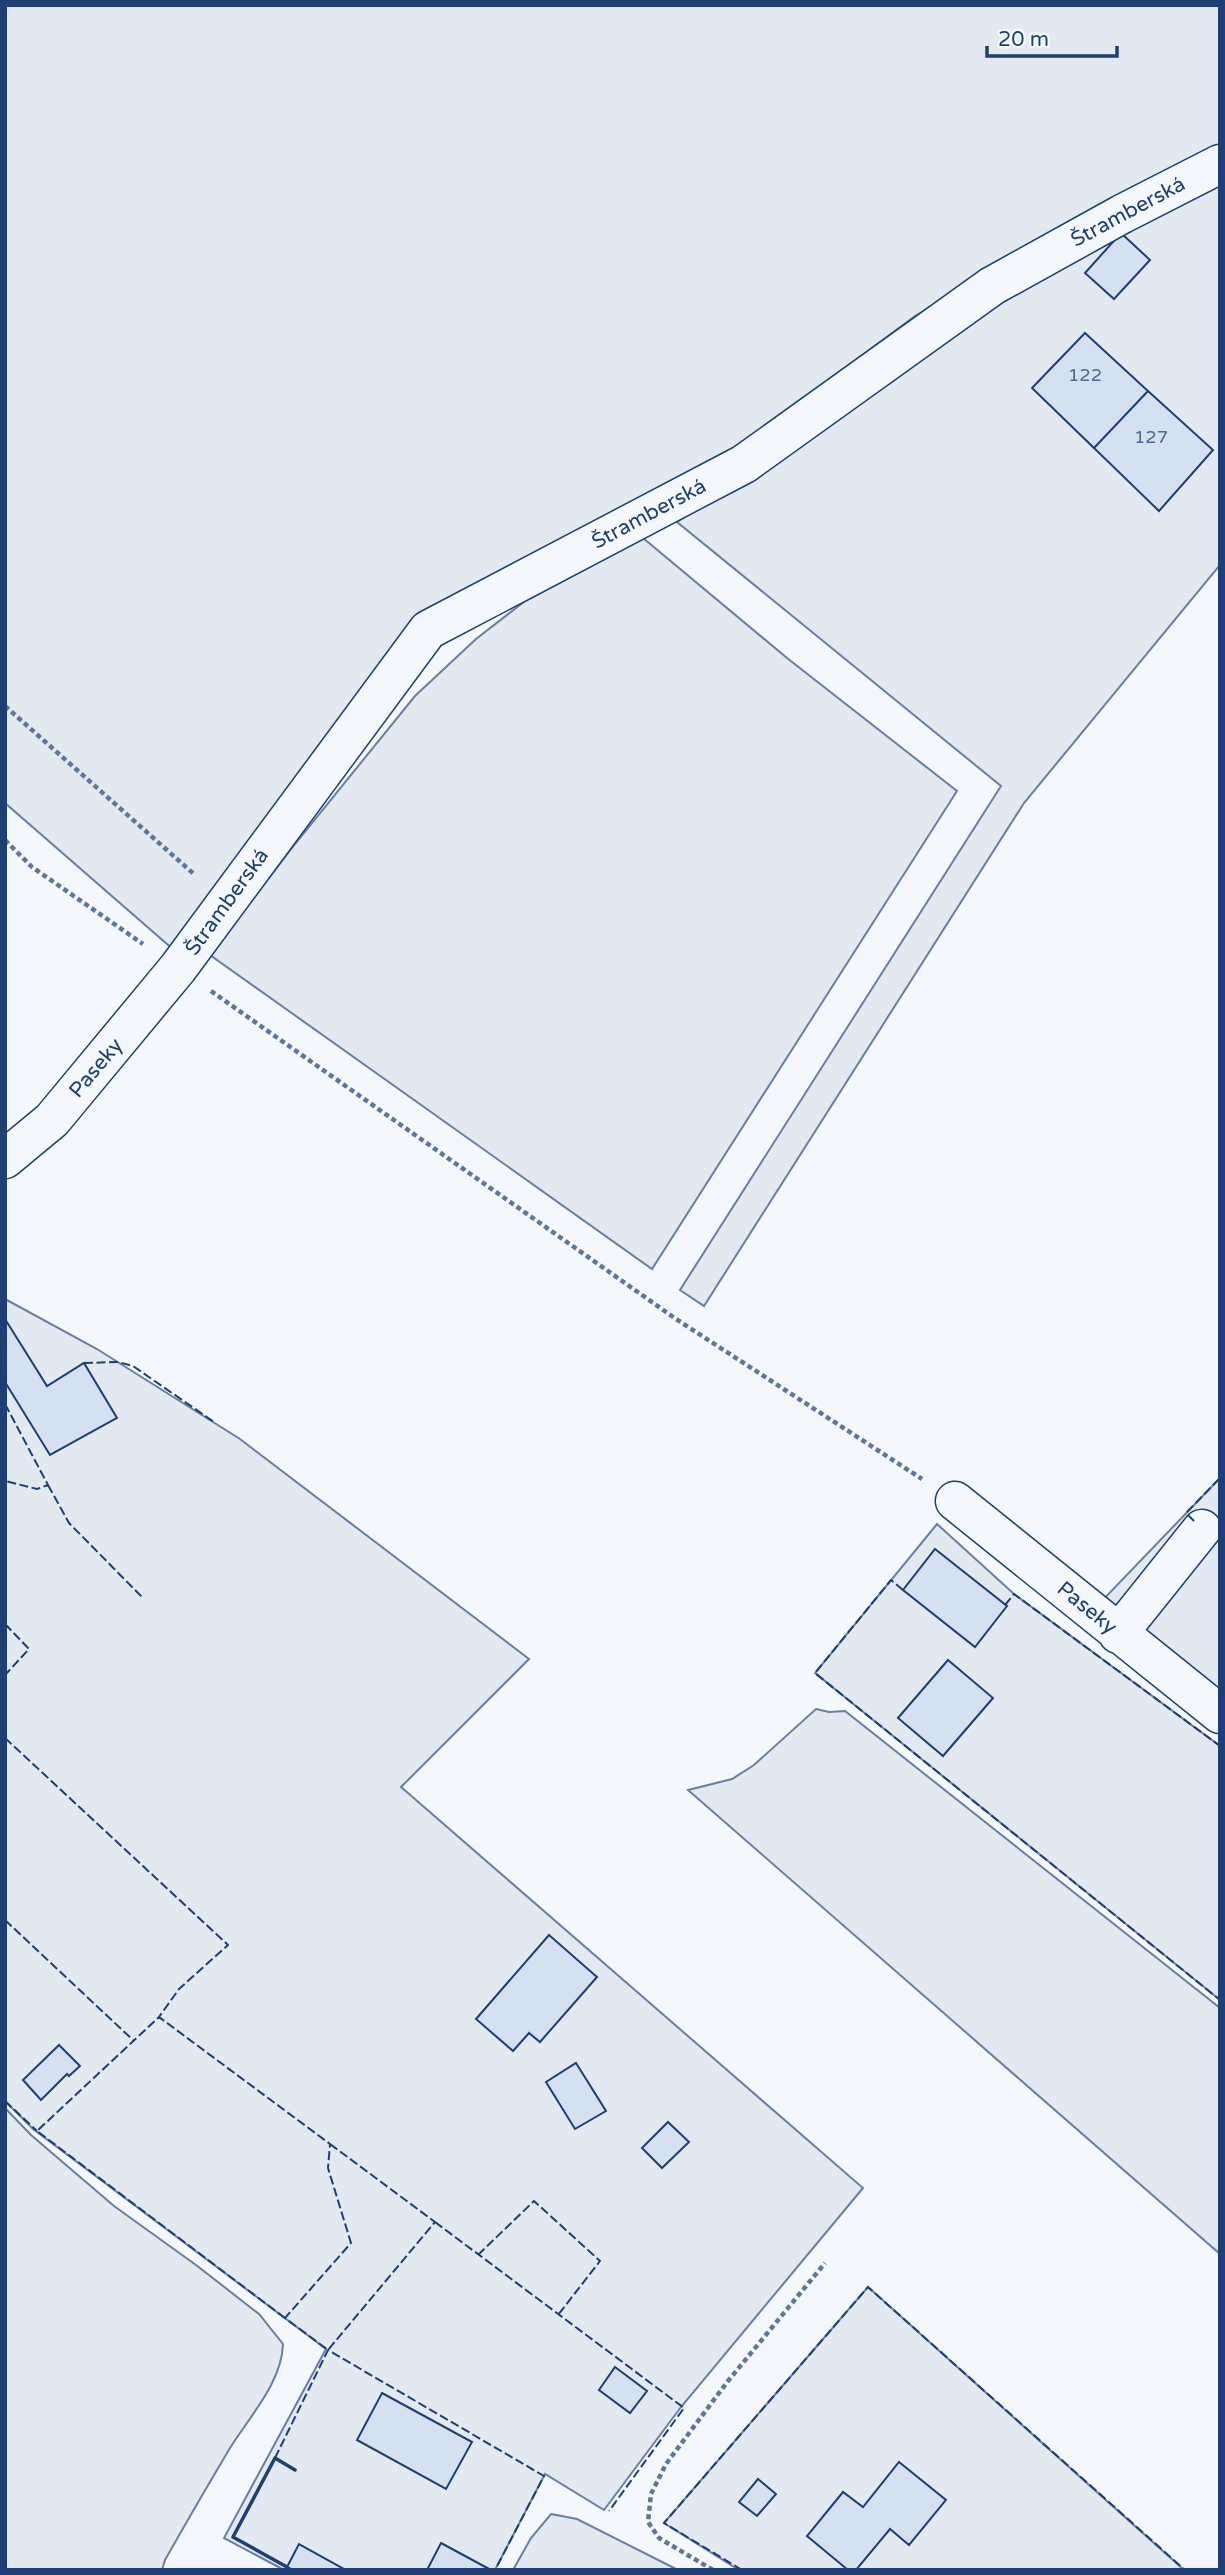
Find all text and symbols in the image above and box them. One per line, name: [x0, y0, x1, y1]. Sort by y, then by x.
scale bar: [987, 14, 1116, 58]
text: 20 m: [998, 27, 1049, 52]
street label: Štramberská: [1067, 171, 1189, 253]
house number: 122: [1068, 364, 1102, 386]
house number: 127: [1134, 426, 1168, 448]
street label: Štramberská: [588, 473, 710, 555]
street label: Štramberská: [180, 844, 274, 960]
street label: Paseky: [64, 1033, 128, 1103]
street label: Paseky: [1052, 1576, 1122, 1640]

